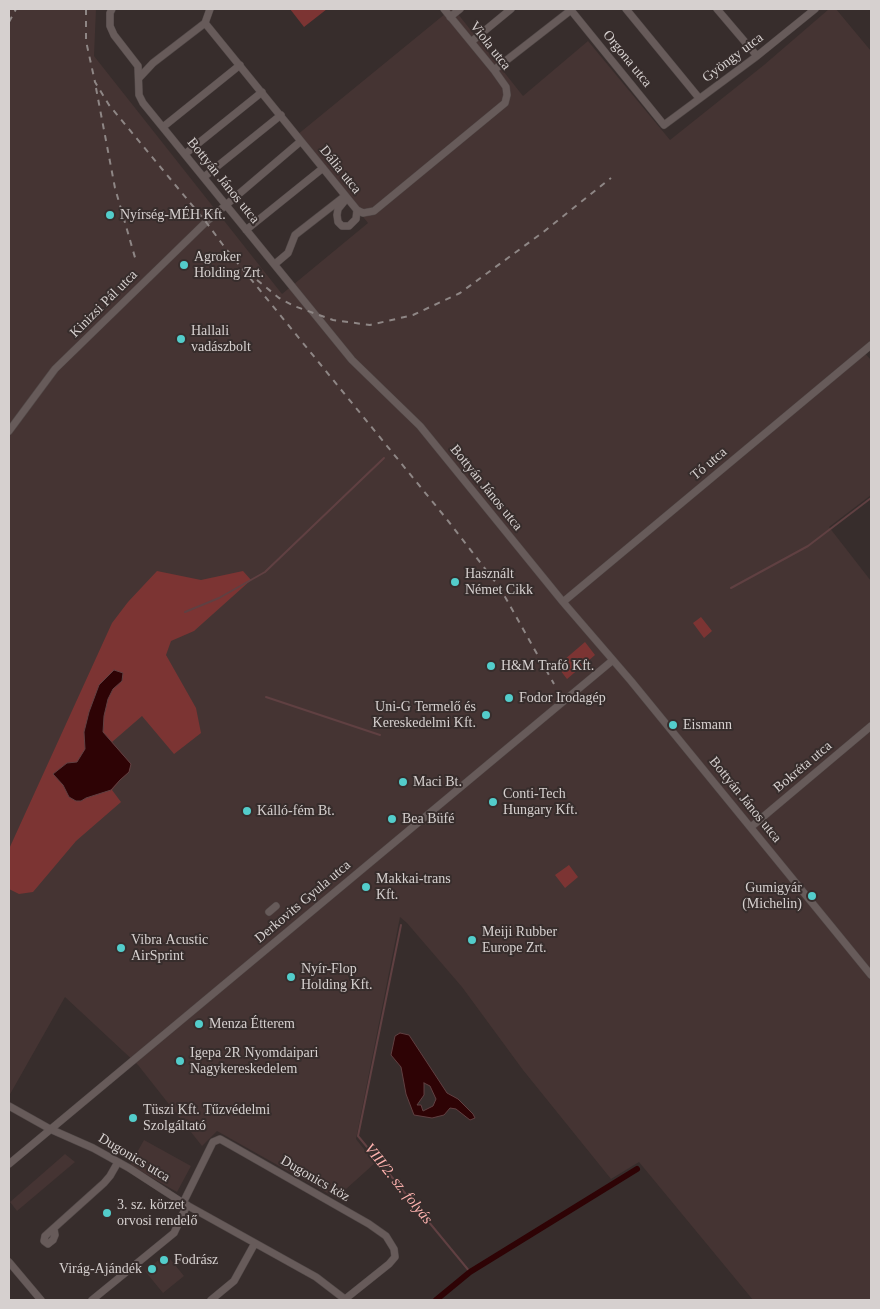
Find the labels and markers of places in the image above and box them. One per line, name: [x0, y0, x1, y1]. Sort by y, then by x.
place label: Nyírség-MÉH Kft.: [120, 207, 226, 223]
marker: Nyírség-MÉH Kft.: [104, 209, 116, 221]
place label: Agroker Holding Zrt.: [194, 249, 264, 282]
marker: Agroker Holding Zrt.: [178, 259, 190, 271]
place label: Hallali vadászbolt: [191, 323, 251, 356]
marker: Hallali vadászbolt: [175, 333, 187, 345]
place label: Használt Német Cikk: [465, 566, 533, 598]
marker: Használt Német Cikk: [449, 576, 461, 588]
place label: H&M Trafó Kft.: [501, 658, 594, 674]
marker: H&M Trafó Kft.: [485, 660, 497, 672]
place label: Fodor Irodagép: [519, 690, 606, 706]
marker: Fodor Irodagép: [503, 692, 515, 704]
place label: Uni-G Termelő és Kereskedelmi Kft.: [373, 699, 476, 732]
marker: Uni-G Termelő és Kereskedelmi Kft.: [480, 709, 492, 721]
place label: Eismann: [683, 717, 732, 733]
marker: Eismann: [667, 719, 679, 731]
place label: Maci Bt.: [413, 774, 462, 790]
marker: Maci Bt.: [397, 776, 409, 788]
place label: Conti-Tech Hungary Kft.: [503, 786, 578, 819]
marker: Conti-Tech Hungary Kft.: [487, 796, 499, 808]
place label: Kálló-fém Bt.: [257, 803, 335, 819]
marker: Kálló-fém Bt.: [241, 805, 253, 817]
place label: Bea Büfé: [402, 811, 454, 827]
marker: Bea Büfé: [386, 813, 398, 825]
place label: Makkai-trans Kft.: [376, 871, 451, 904]
place label: Gumigyár (Michelin): [742, 880, 802, 912]
marker: Makkai-trans Kft.: [360, 881, 372, 893]
marker: Gumigyár (Michelin): [806, 890, 818, 902]
place label: Meiji Rubber Europe Zrt.: [482, 924, 557, 956]
place label: Vibra Acustic AirSprint: [131, 932, 208, 964]
marker: Meiji Rubber Europe Zrt.: [466, 934, 478, 946]
marker: Vibra Acustic AirSprint: [115, 942, 127, 954]
place label: Nyír-Flop Holding Kft.: [301, 961, 373, 994]
marker: Nyír-Flop Holding Kft.: [285, 971, 297, 983]
place label: Menza Étterem: [209, 1016, 295, 1032]
marker: Menza Étterem: [193, 1018, 205, 1030]
place label: Igepa 2R Nyomdaipari Nagykereskedelem: [190, 1045, 318, 1078]
marker: Igepa 2R Nyomdaipari Nagykereskedelem: [174, 1055, 186, 1067]
place label: Tüszi Kft. Tűzvédelmi Szolgáltató: [143, 1102, 270, 1134]
marker: Tüszi Kft. Tűzvédelmi Szolgáltató: [127, 1112, 139, 1124]
place label: 3. sz. körzet orvosi rendelő: [117, 1197, 197, 1230]
marker: 3. sz. körzet orvosi rendelő: [101, 1207, 113, 1219]
place label: Fodrász: [174, 1252, 218, 1268]
marker: Fodrász: [158, 1254, 170, 1266]
place label: Virág-Ajándék: [59, 1261, 142, 1277]
marker: Virág-Ajándék: [146, 1263, 158, 1275]

